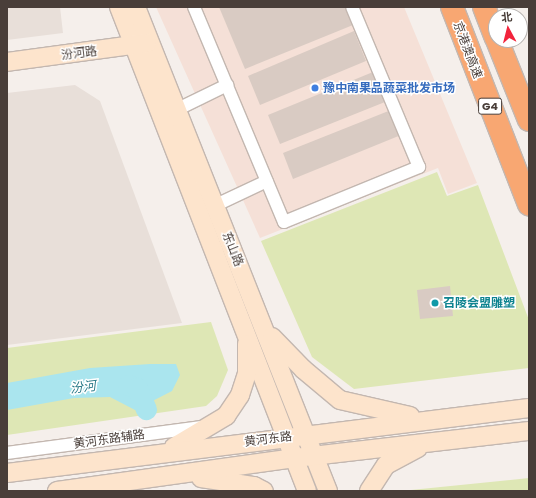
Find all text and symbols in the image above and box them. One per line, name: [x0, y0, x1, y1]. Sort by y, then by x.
north arrow: [488, 8, 528, 48]
text: 北: [500, 8, 513, 26]
street label: 京港澳高速: [451, 19, 485, 81]
street label: 汾河路: [60, 44, 98, 62]
place label: 豫中南果品蔬菜批发市场: [323, 81, 455, 95]
marker: 豫中南果品蔬菜批发市场: [310, 83, 320, 93]
road number: G4: [478, 97, 502, 115]
street label: 东山路: [220, 230, 246, 268]
place label: 召陵会盟雕塑: [443, 296, 515, 310]
marker: 召陵会盟雕塑: [430, 298, 440, 308]
water label: 汾河: [69, 379, 97, 397]
street label: 黄河东路辅路: [72, 427, 146, 451]
street label: 黄河东路: [243, 429, 293, 449]

